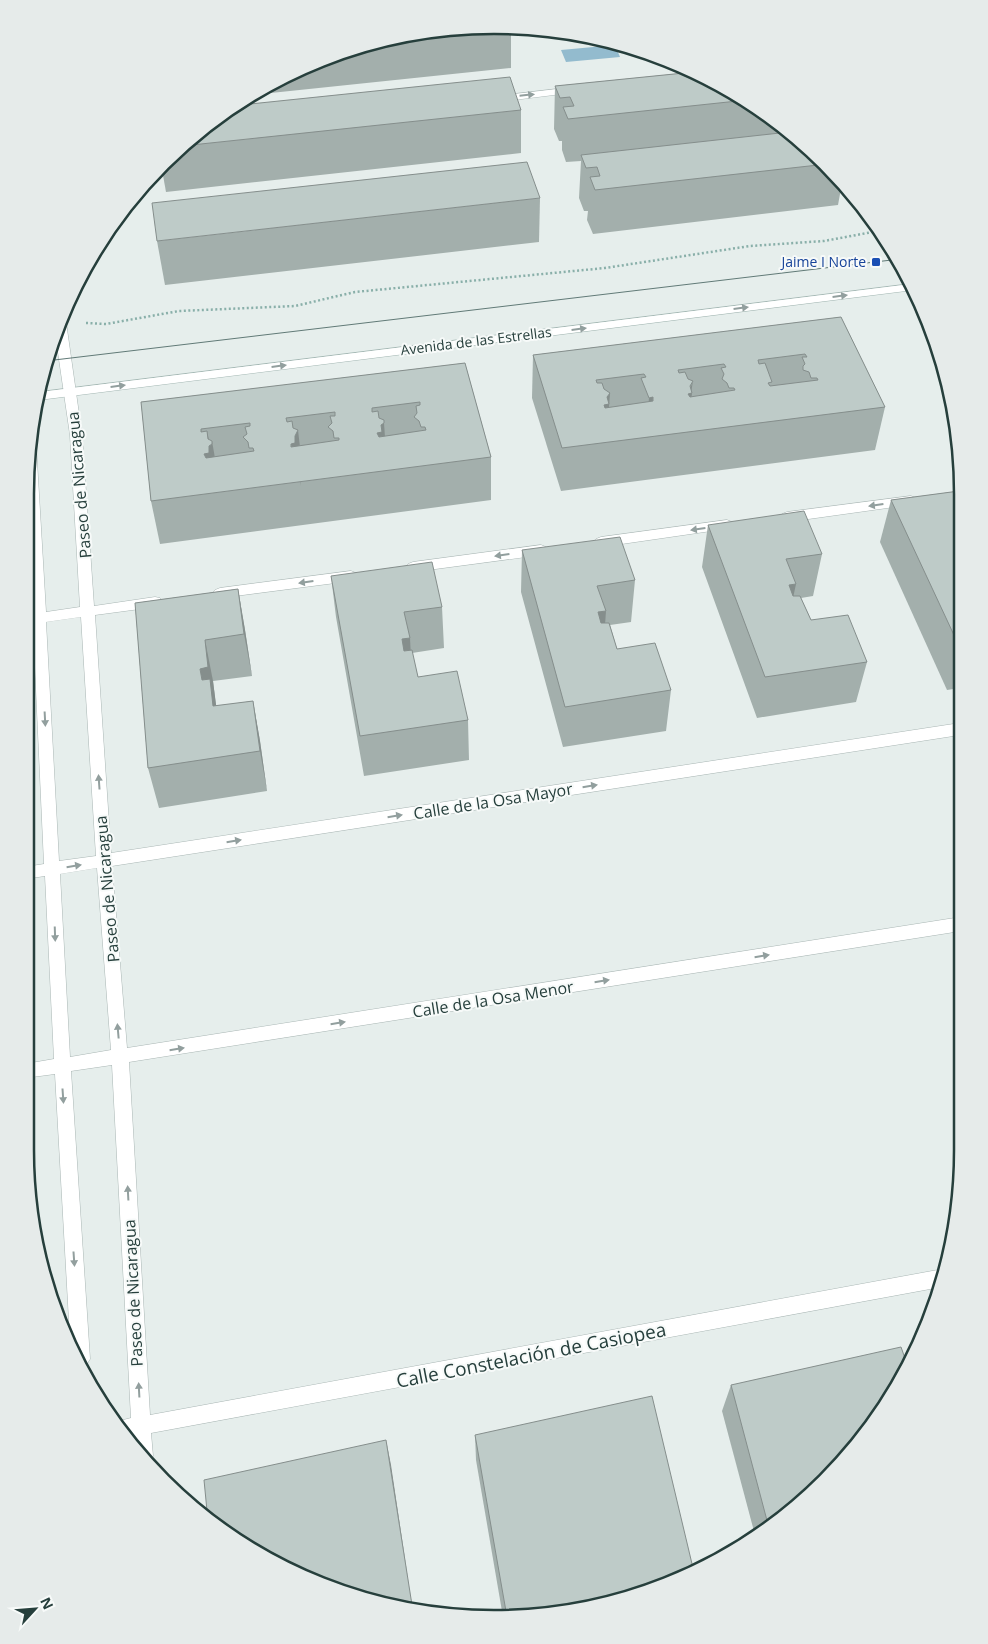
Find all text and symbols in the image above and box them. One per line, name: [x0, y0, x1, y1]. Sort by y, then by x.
one-way arrow: [519, 91, 535, 99]
place label: Jaime I Norte: [779, 252, 866, 271]
marker: Jaime I Norte: [870, 256, 882, 268]
one-way arrow: [832, 292, 848, 300]
one-way arrow: [733, 304, 749, 312]
street label: Avenida de las Estrellas: [399, 322, 553, 359]
one-way arrow: [572, 324, 588, 332]
one-way arrow: [272, 362, 288, 370]
one-way arrow: [110, 382, 126, 390]
street label: Paseo de Nicaragua: [62, 411, 96, 559]
one-way arrow: [868, 502, 884, 510]
one-way arrow: [690, 525, 706, 533]
one-way arrow: [494, 552, 510, 560]
one-way arrow: [298, 578, 314, 586]
one-way arrow: [41, 712, 49, 728]
one-way arrow: [94, 773, 102, 789]
street label: Calle de la Osa Mayor: [412, 777, 575, 824]
one-way arrow: [582, 781, 598, 789]
one-way arrow: [387, 811, 403, 819]
street label: Paseo de Nicaragua: [90, 815, 124, 963]
one-way arrow: [226, 836, 242, 844]
one-way arrow: [66, 861, 82, 869]
one-way arrow: [52, 926, 60, 942]
one-way arrow: [755, 952, 771, 960]
street label: Calle de la Osa Menor: [411, 975, 576, 1023]
one-way arrow: [594, 977, 610, 985]
one-way arrow: [330, 1019, 346, 1027]
one-way arrow: [114, 1023, 122, 1039]
one-way arrow: [170, 1044, 186, 1052]
one-way arrow: [59, 1089, 67, 1105]
one-way arrow: [123, 1185, 131, 1201]
street label: Paseo de Nicaragua: [118, 1219, 148, 1367]
one-way arrow: [71, 1251, 79, 1267]
street label: Calle Constelación de Casiopea: [394, 1316, 668, 1394]
one-way arrow: [134, 1382, 142, 1398]
north arrow: [10, 1584, 60, 1634]
text: N: [36, 1594, 58, 1612]

